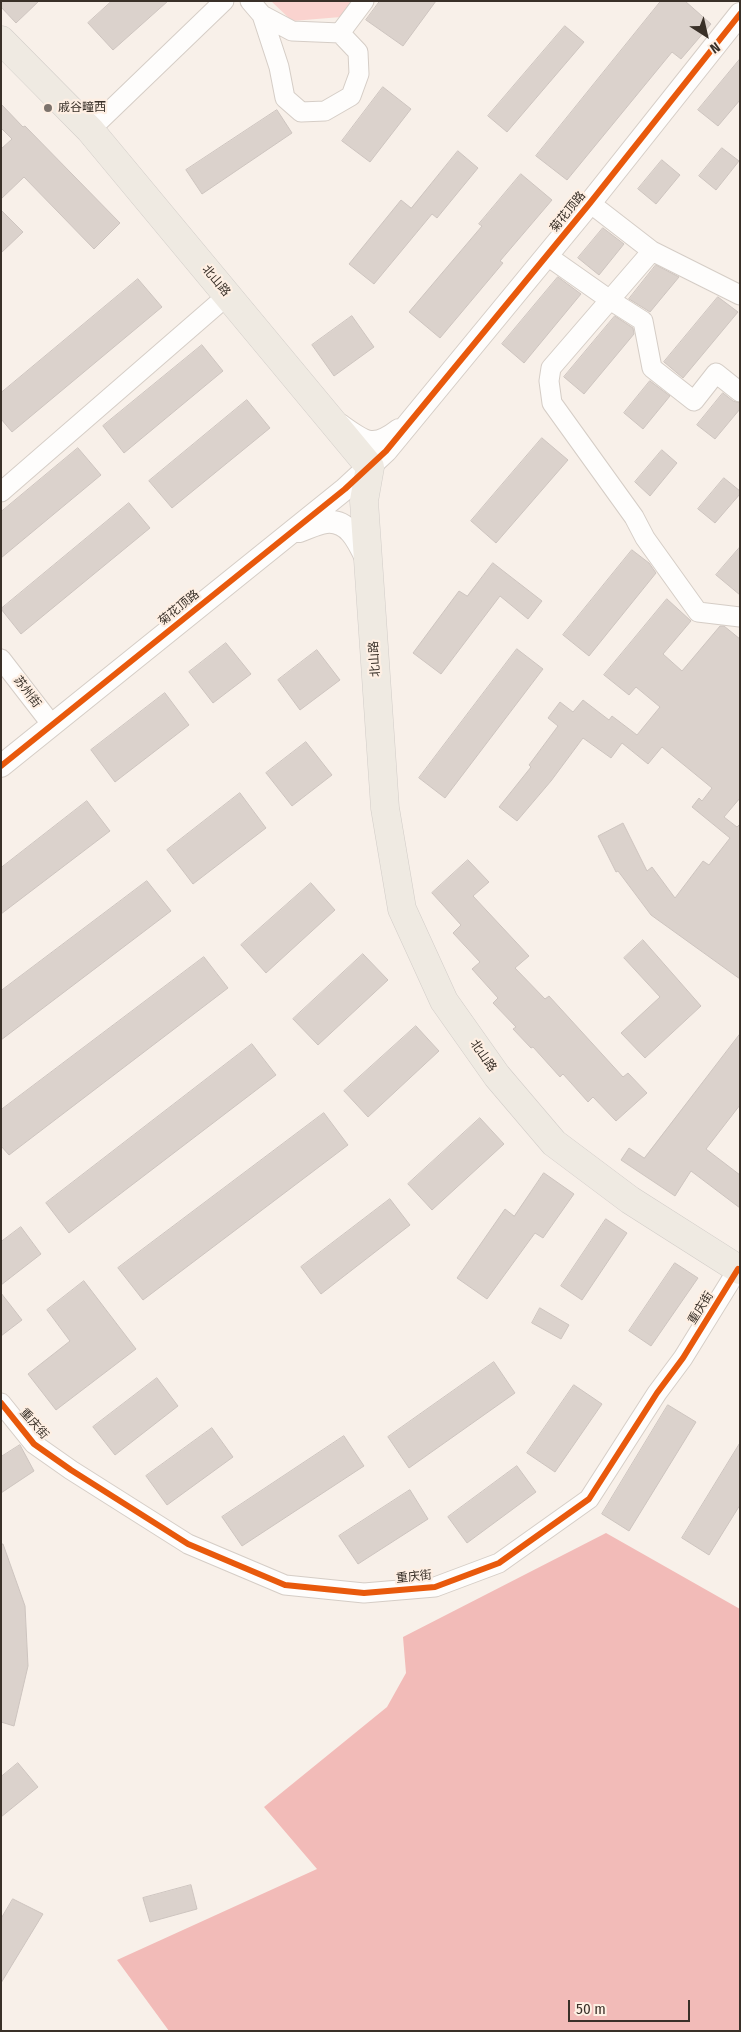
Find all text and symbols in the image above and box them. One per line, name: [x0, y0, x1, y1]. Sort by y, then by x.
north arrow: [681, 10, 731, 60]
text: N: [707, 38, 723, 57]
place label: 戚谷疃西: [58, 101, 106, 115]
marker: 戚谷疃西: [42, 102, 54, 114]
street label: 菊花顶路: [547, 189, 589, 235]
street label: 北山路: [199, 263, 233, 299]
street label: 菊花顶路: [156, 587, 202, 629]
street label: 北山路: [367, 641, 383, 677]
street label: 苏州街: [10, 673, 44, 711]
street label: 北山路: [467, 1037, 499, 1075]
street label: 重庆街: [685, 1289, 717, 1327]
street label: 重庆街: [17, 1406, 51, 1442]
street label: 重庆街: [395, 1568, 433, 1586]
scale bar: [571, 1990, 694, 2022]
text: 50 m: [576, 2000, 606, 2018]

